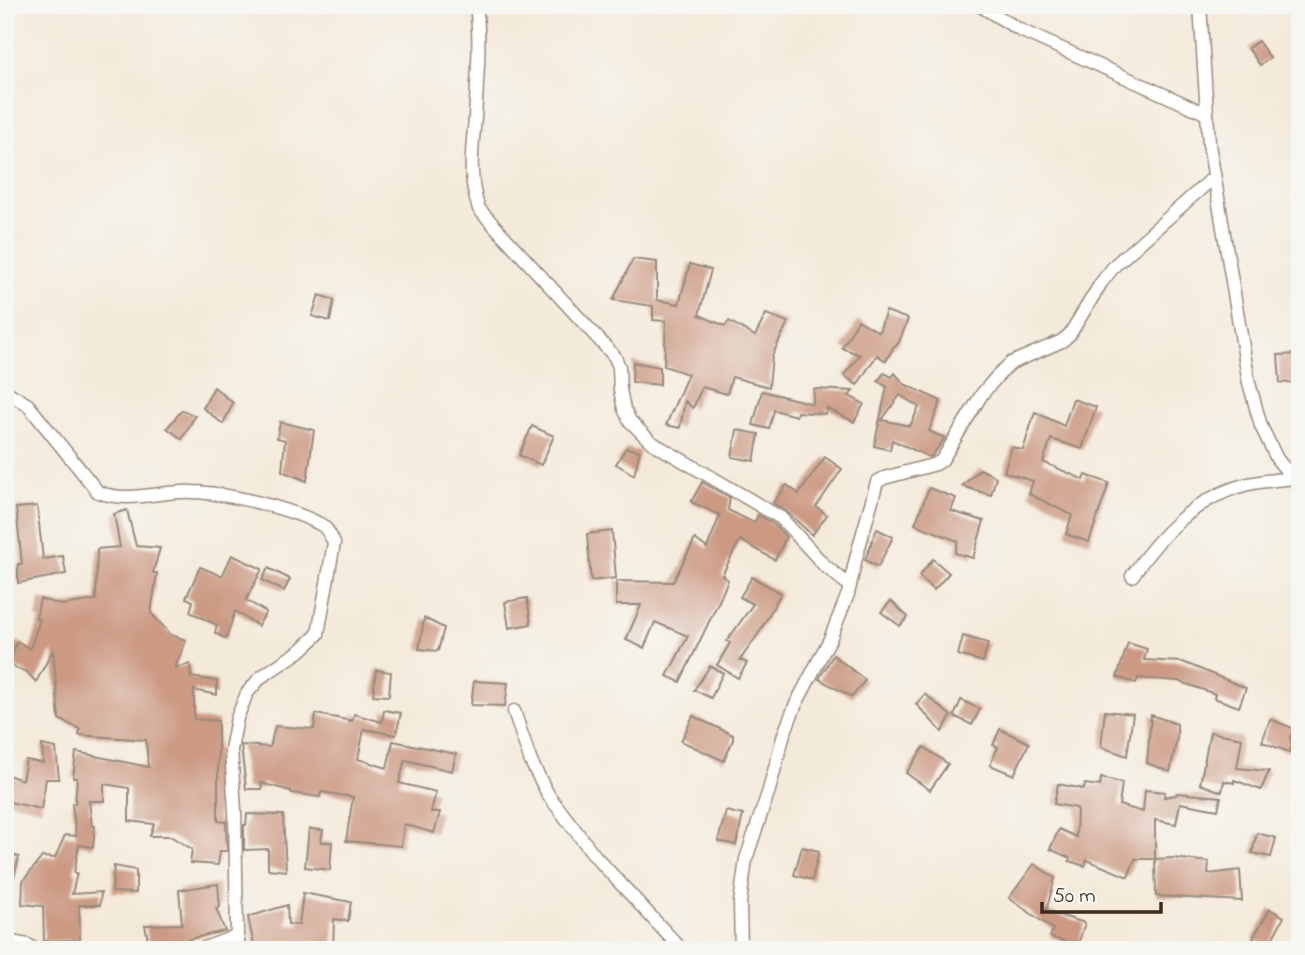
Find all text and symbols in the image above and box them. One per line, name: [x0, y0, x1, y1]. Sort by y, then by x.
scale bar: [1042, 871, 1162, 915]
text: 50 m: [1053, 882, 1096, 912]

